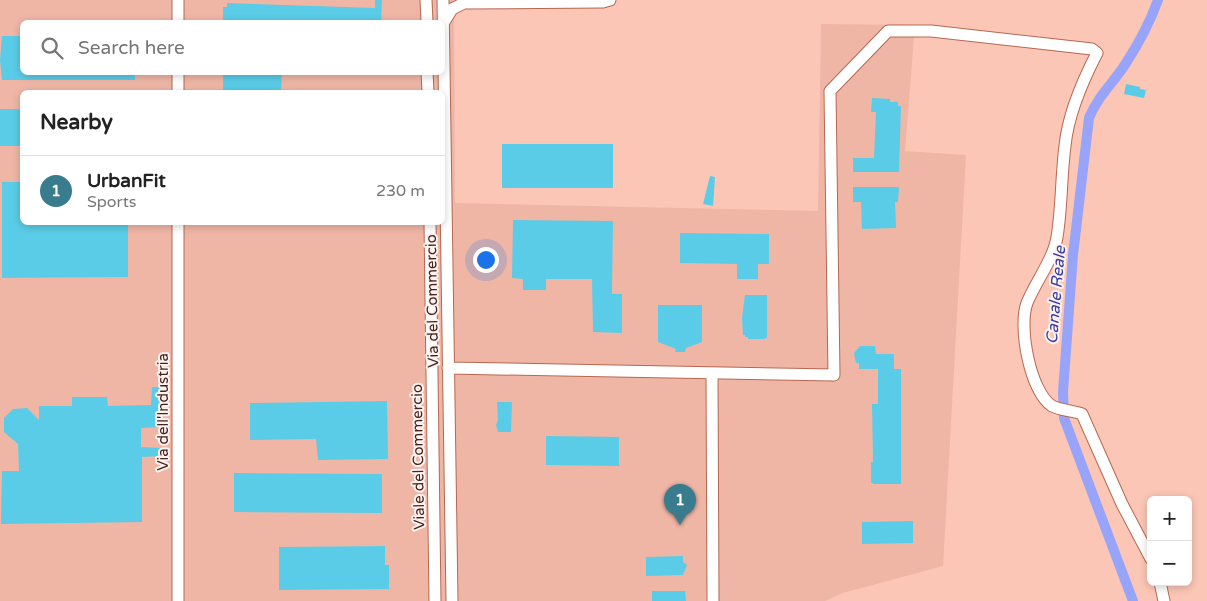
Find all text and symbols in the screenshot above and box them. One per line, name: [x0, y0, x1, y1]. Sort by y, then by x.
search box: [20, 20, 445, 75]
icon: search: [38, 34, 66, 62]
text: Search here: [78, 37, 185, 59]
text: Nearby: [40, 110, 113, 135]
text: UrbanFit: [87, 170, 166, 192]
text: 1: [51, 181, 61, 201]
text: 230 m: [376, 181, 425, 201]
text: Sports: [87, 192, 136, 212]
street label: Via del Commercio: [422, 234, 442, 368]
water label: Canale Reale: [1042, 244, 1070, 345]
your location: [473, 247, 499, 273]
street label: Via dell'Industria: [154, 353, 172, 471]
street label: Viale del Commercio: [408, 384, 428, 530]
pin: 1: [664, 484, 696, 525]
map controls: [1147, 496, 1192, 586]
button: +: [1147, 496, 1192, 541]
button: −: [1147, 541, 1192, 586]

